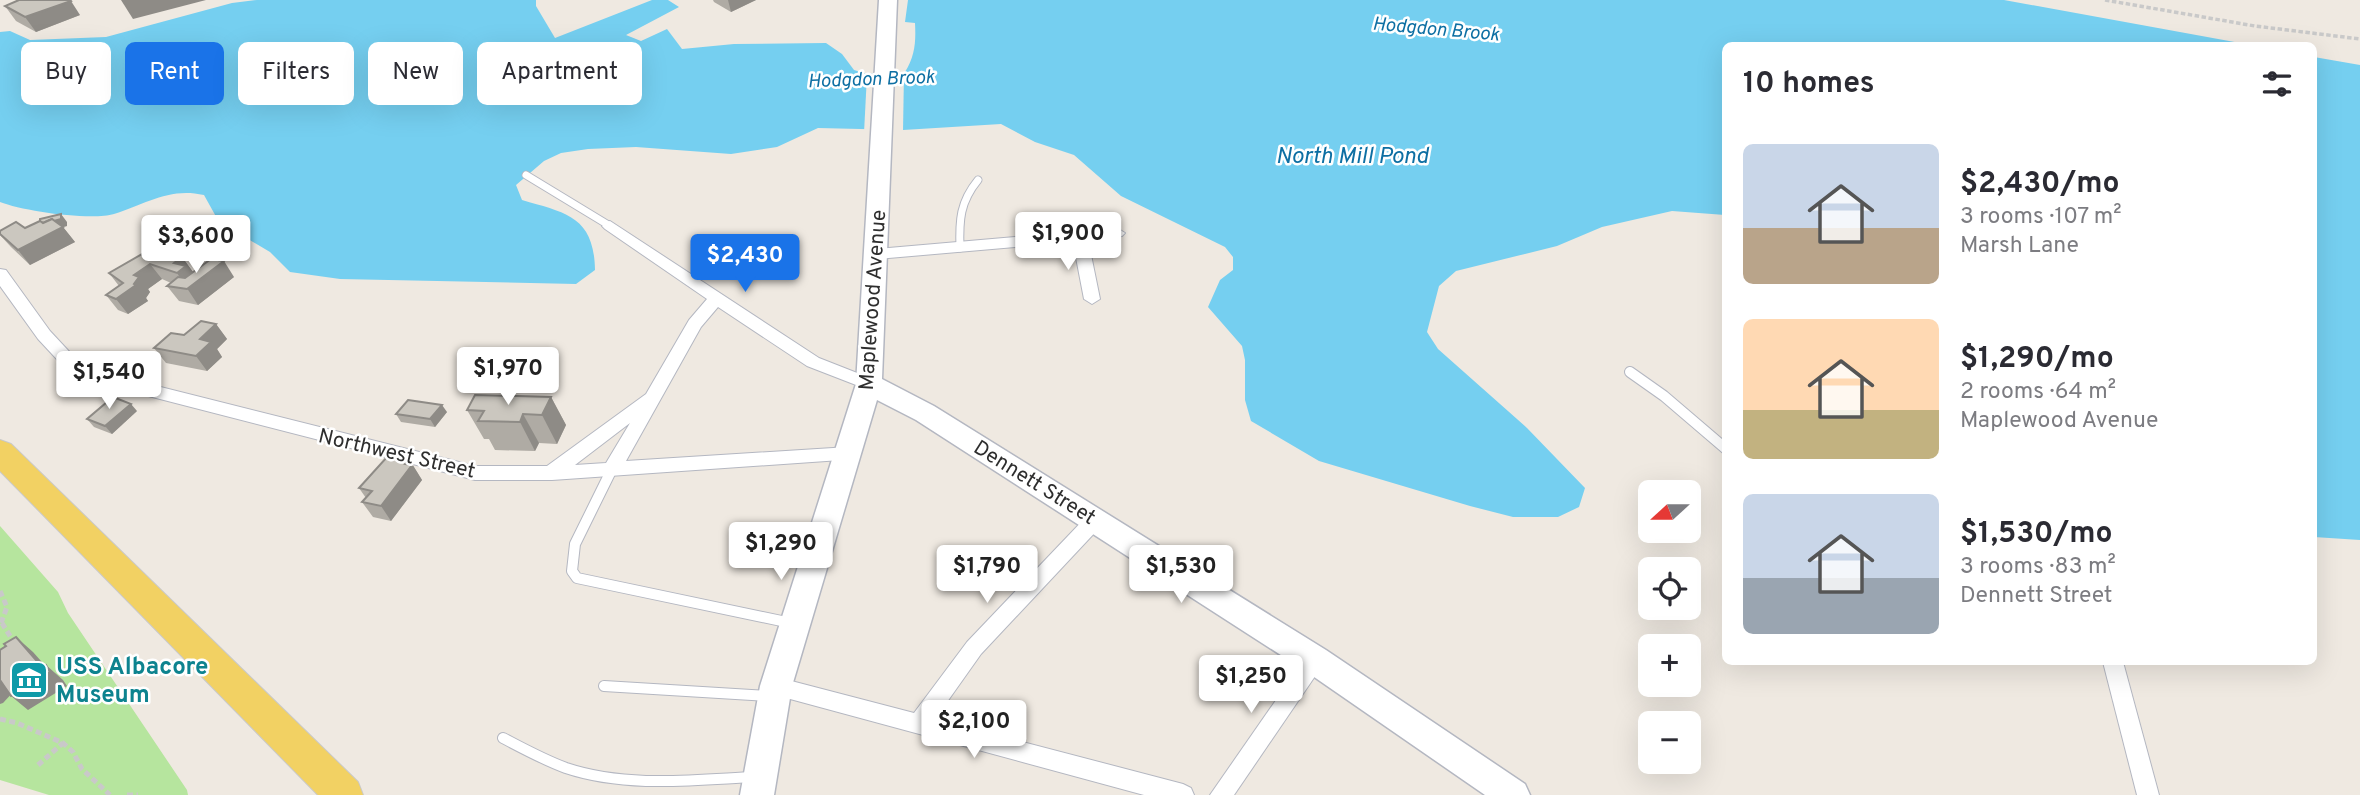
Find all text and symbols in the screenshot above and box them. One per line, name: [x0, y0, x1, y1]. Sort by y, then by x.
water label: Hodgdon Brook: [1371, 12, 1501, 48]
chip: Buy: [21, 42, 111, 105]
chip: Rent: [125, 42, 224, 105]
chip: Filters: [238, 42, 354, 105]
chip: New: [368, 42, 463, 105]
chip: Apartment: [477, 42, 642, 105]
icon: filters: [2258, 65, 2296, 103]
water label: Hodgdon Brook: [807, 66, 935, 94]
text: 10 homes: [1743, 66, 1874, 103]
water label: North Mill Pond: [1276, 143, 1430, 172]
text: $2,430/mo: [1960, 166, 2120, 203]
icon: home: [1799, 172, 1883, 256]
text: 3 rooms · 107 m²: [1960, 203, 2122, 232]
street label: Maplewood Avenue: [854, 209, 893, 391]
pin: $1,900: [1011, 212, 1125, 272]
pin: $3,600: [139, 216, 253, 275]
text: $1,900: [1031, 220, 1105, 249]
text: $3,600: [157, 223, 235, 252]
text: Marsh Lane: [1960, 232, 2079, 261]
pin: $2,430: [688, 234, 802, 294]
text: $2,430: [706, 242, 784, 271]
text: $1,290/mo: [1960, 341, 2114, 378]
icon: home: [1799, 347, 1883, 431]
pin: $1,970: [451, 348, 565, 407]
pin: $1,540: [52, 352, 166, 411]
text: $1,970: [473, 355, 543, 384]
text: $1,540: [72, 359, 146, 388]
text: 2 rooms · 64 m²: [1960, 378, 2116, 407]
text: Maplewood Avenue: [1960, 407, 2158, 436]
street label: Northwest Street: [316, 423, 478, 486]
street label: Dennett Street: [968, 435, 1100, 532]
north arrow: [1638, 480, 1701, 542]
map controls: [1638, 480, 1701, 774]
text: $1,530/mo: [1960, 516, 2113, 553]
pin: $1,290: [724, 522, 838, 582]
icon: home: [1799, 522, 1883, 606]
text: $1,290: [745, 530, 817, 559]
pin: $1,790: [930, 546, 1044, 605]
pin: $1,530: [1124, 546, 1238, 605]
text: $1,790: [953, 553, 1021, 582]
text: $1,530: [1145, 553, 1217, 582]
text: 3 rooms · 83 m²: [1960, 553, 2116, 582]
button: locate: [1638, 557, 1701, 620]
text: Dennett Street: [1960, 582, 2113, 611]
button: +: [1638, 634, 1701, 697]
place label: USS Albacore Museum: [56, 653, 208, 711]
pin: $1,250: [1194, 656, 1308, 715]
museum icon: USS Albacore Museum: [8, 659, 50, 701]
text: $1,250: [1215, 663, 1287, 692]
pin: $2,100: [917, 700, 1031, 760]
text: $2,100: [937, 708, 1011, 737]
button: −: [1638, 711, 1701, 774]

